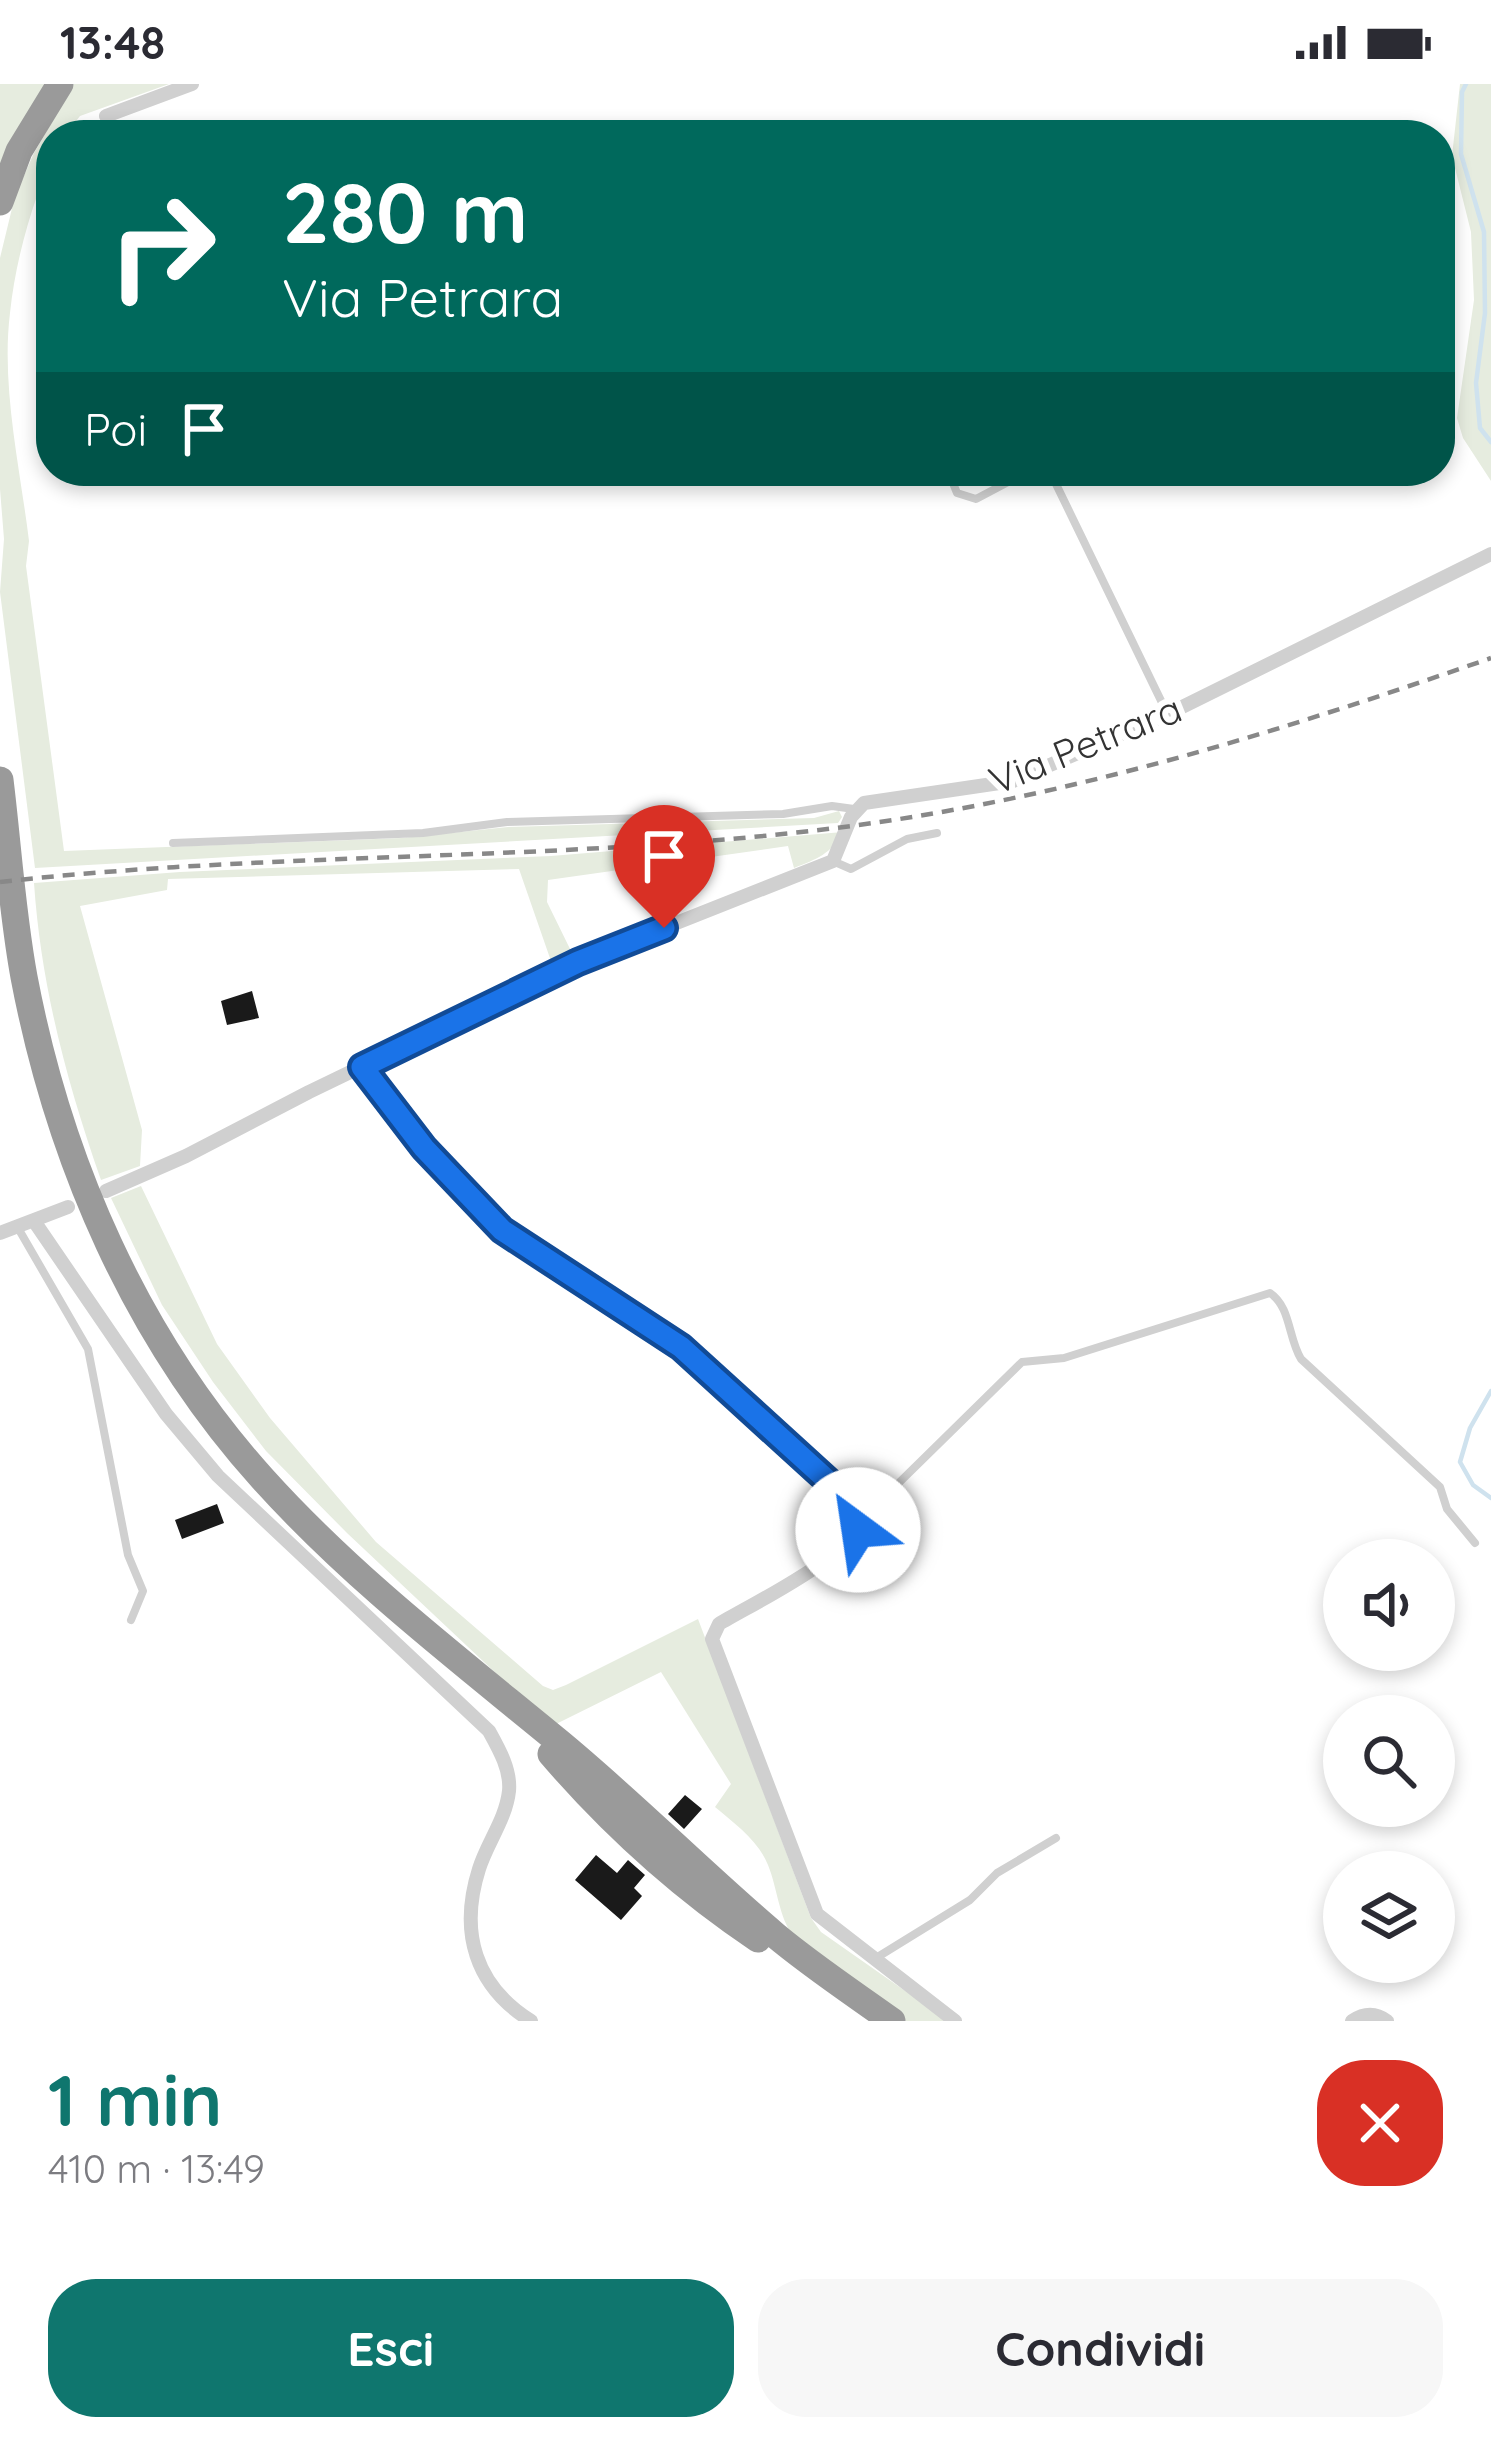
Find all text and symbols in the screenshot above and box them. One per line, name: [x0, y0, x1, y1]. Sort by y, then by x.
text: 13:48: [60, 14, 165, 70]
text: 280 m: [282, 159, 528, 264]
icon: right: [84, 168, 240, 324]
text: Via Petrara: [282, 263, 563, 331]
icon: arrive: [171, 396, 237, 462]
text: Poi: [84, 401, 147, 457]
street label: Via Petrara: [982, 683, 1188, 805]
pin: [613, 805, 715, 928]
icon: arrive: [631, 823, 697, 889]
position arrow: [795, 1467, 921, 1593]
map controls: [1323, 1539, 1455, 1983]
button: sound: [1323, 1539, 1455, 1671]
button: search: [1323, 1695, 1455, 1827]
button: layers: [1323, 1851, 1455, 1983]
text: 1 min: [48, 2054, 222, 2144]
button: close: [1317, 2060, 1443, 2186]
text: 410 m · 13:49: [48, 2144, 265, 2193]
button: Esci: [48, 2279, 734, 2417]
button: Condividi: [758, 2279, 1443, 2417]

